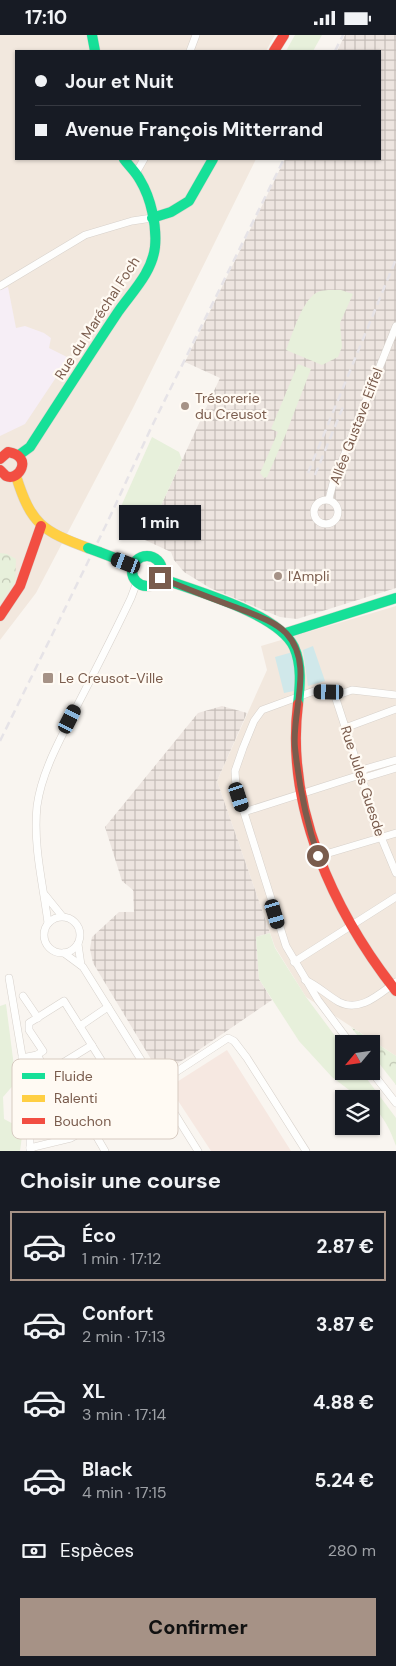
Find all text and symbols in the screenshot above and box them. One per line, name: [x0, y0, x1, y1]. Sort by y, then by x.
text: 17:10: [25, 5, 67, 30]
text: Jour et Nuit: [65, 69, 174, 94]
text: Avenue François Mitterrand: [65, 117, 323, 142]
street label: Rue du Maréchal Foch: [51, 253, 143, 383]
street label: Allée Gustave Eiffel: [325, 365, 387, 487]
place label: Trésorerie du Creusot: [195, 389, 267, 423]
marker: Trésorerie du Creusot: [179, 400, 191, 412]
callout: 1 min: [119, 505, 201, 541]
text: 1 min: [140, 512, 180, 533]
car: [109, 551, 142, 575]
route end: [149, 567, 171, 589]
place label: l'Ampli: [288, 567, 330, 585]
marker: l'Ampli: [272, 570, 284, 582]
place label: Le Creusot-Ville: [59, 669, 163, 687]
marker: Le Creusot-Ville: [41, 671, 55, 685]
car: [313, 684, 344, 700]
car: [56, 702, 83, 736]
street label: Rue Jules Guesde: [337, 723, 389, 839]
car: [227, 780, 250, 814]
route start: [307, 845, 329, 867]
car: [263, 897, 286, 931]
north arrow: [335, 1035, 380, 1080]
map controls: [335, 1035, 380, 1135]
legend: [12, 1059, 178, 1139]
text: Fluide: [54, 1067, 93, 1085]
text: Ralenti: [54, 1089, 98, 1107]
button: layers: [335, 1090, 380, 1135]
text: Bouchon: [54, 1112, 111, 1130]
text: Choisir une course: [20, 1166, 221, 1195]
text: Éco: [82, 1223, 116, 1248]
icon: car: [22, 1224, 67, 1269]
text: 2.87 €: [317, 1234, 374, 1259]
text: 1 min · 17:12: [82, 1248, 161, 1269]
text: Confort: [82, 1301, 154, 1326]
icon: car: [22, 1302, 67, 1347]
text: 3.87 €: [316, 1312, 374, 1337]
text: 2 min · 17:13: [82, 1326, 166, 1347]
text: XL: [82, 1379, 105, 1404]
icon: car: [22, 1380, 67, 1425]
text: 4.88 €: [313, 1390, 374, 1415]
text: 3 min · 17:14: [82, 1404, 166, 1425]
text: Black: [82, 1457, 133, 1482]
icon: car: [22, 1458, 67, 1503]
text: 5.24 €: [315, 1468, 374, 1493]
text: 4 min · 17:15: [82, 1482, 166, 1503]
icon: cash: [20, 1537, 48, 1565]
text: Espèces: [60, 1538, 134, 1563]
text: 280 m: [328, 1540, 376, 1561]
button: Confirmer: [20, 1598, 376, 1656]

